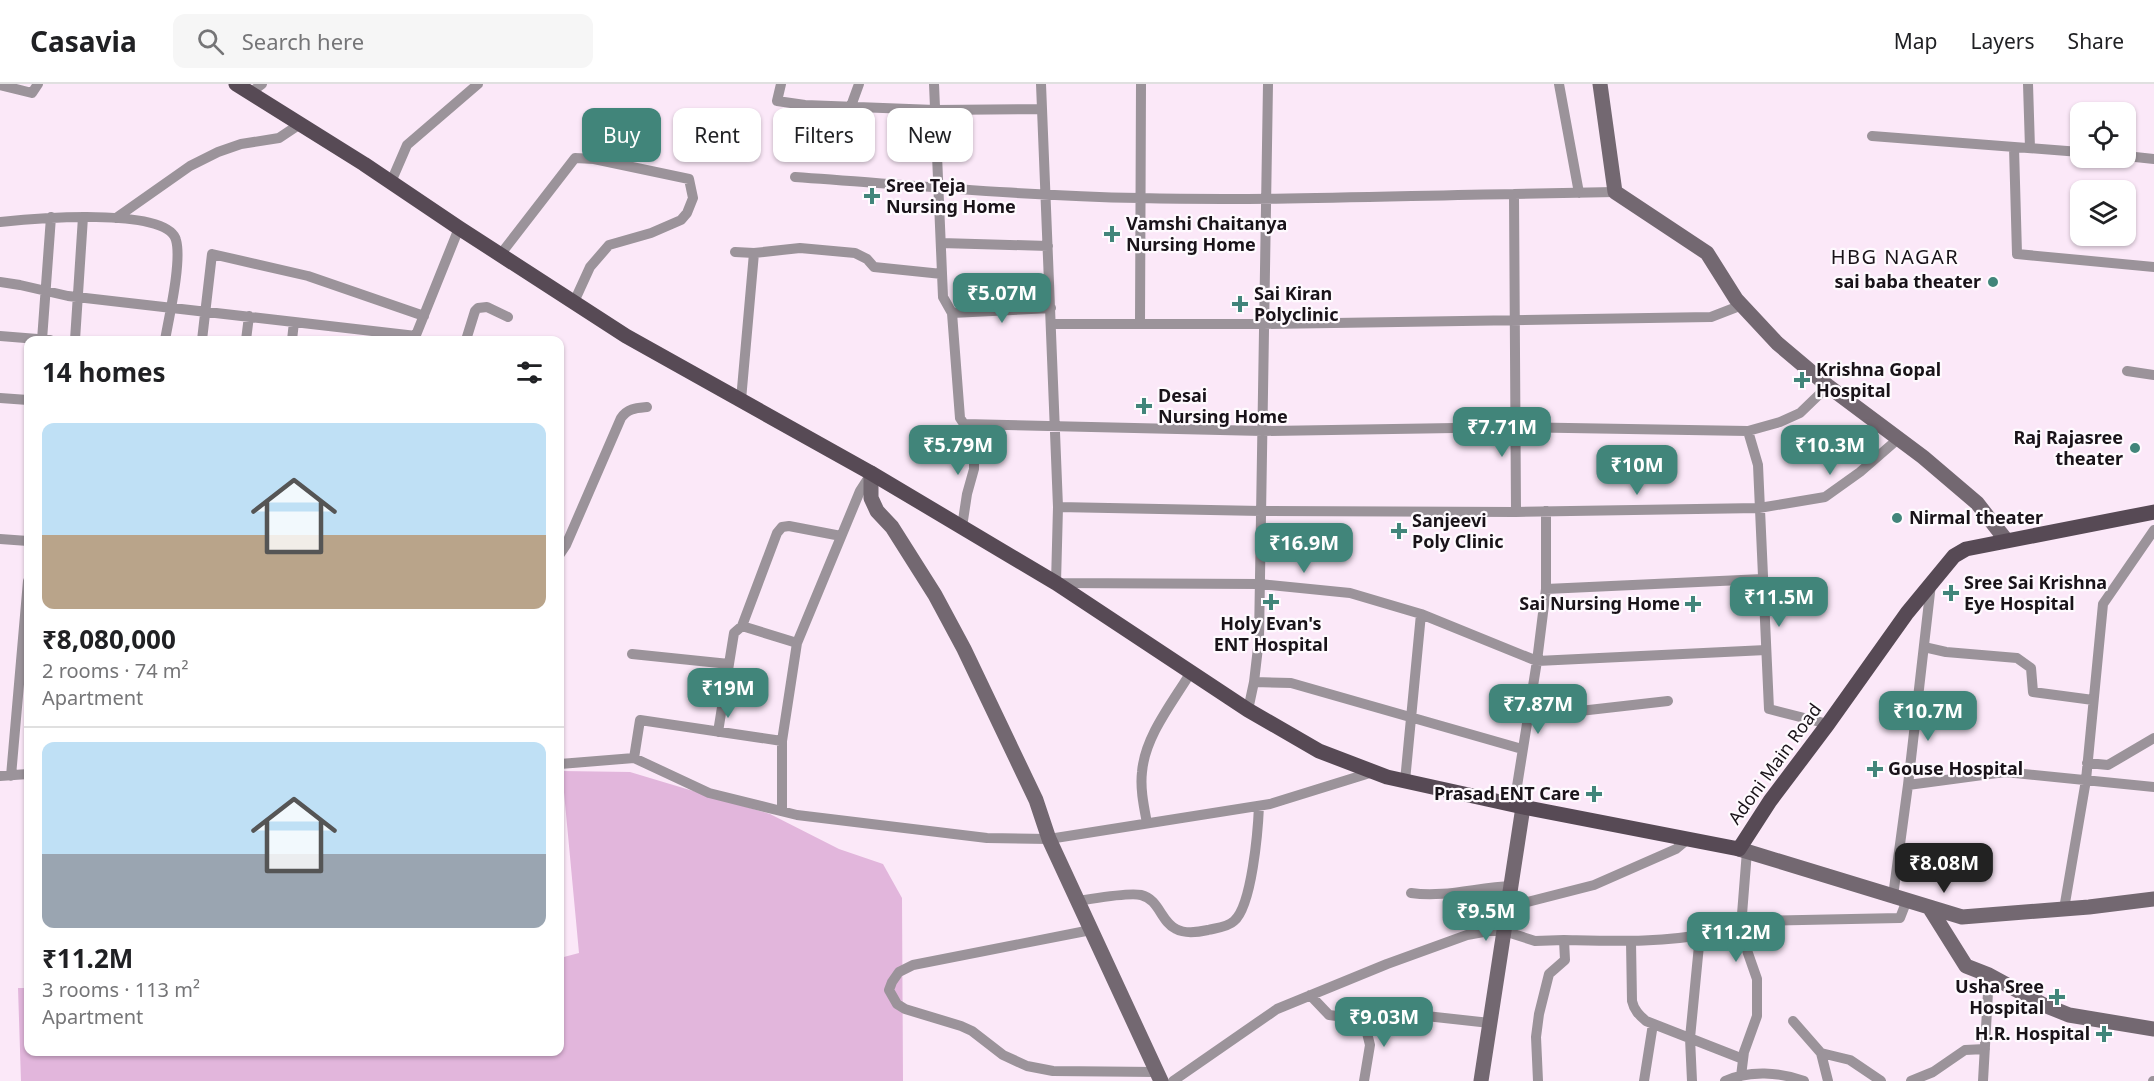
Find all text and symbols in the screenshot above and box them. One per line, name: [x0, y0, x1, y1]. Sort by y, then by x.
search box: [173, 14, 593, 68]
text: Casavia: [30, 22, 137, 60]
icon: search: [194, 25, 227, 58]
text: Search here: [242, 26, 364, 56]
text: Map: [1894, 27, 1938, 55]
text: Layers: [1971, 27, 2035, 55]
text: Share: [2068, 27, 2124, 55]
map controls: [2070, 102, 2136, 246]
button: locate: [2070, 102, 2136, 168]
chip: Buy: [582, 108, 661, 162]
chip: Rent: [673, 108, 761, 162]
chip: Filters: [773, 108, 875, 162]
chip: New: [887, 108, 973, 162]
place label: Sree Teja Nursing Home: [886, 173, 1016, 218]
button: layers: [2070, 180, 2136, 246]
marker: Sree Teja Nursing Home: [863, 187, 881, 205]
place label: Vamshi Chaitanya Nursing Home: [1126, 211, 1287, 256]
marker: Vamshi Chaitanya Nursing Home: [1103, 225, 1121, 243]
district label: HBG NAGAR: [1831, 243, 1959, 270]
place label: sai baba theater: [1834, 269, 1981, 293]
pin: ₹5.07M: [953, 273, 1051, 324]
marker: sai baba theater: [1986, 275, 2000, 289]
text: ₹5.07M: [967, 279, 1037, 306]
place label: Sai Kiran Polyclinic: [1254, 281, 1338, 326]
marker: Sai Kiran Polyclinic: [1231, 295, 1249, 313]
text: 14 homes: [42, 354, 166, 390]
icon: filters: [513, 356, 546, 389]
place label: Krishna Gopal Hospital: [1816, 357, 1941, 402]
marker: Krishna Gopal Hospital: [1793, 371, 1811, 389]
place label: Desai Nursing Home: [1158, 383, 1288, 428]
marker: Desai Nursing Home: [1135, 397, 1153, 415]
pin: ₹7.71M: [1453, 407, 1551, 458]
text: ₹7.71M: [1467, 413, 1537, 440]
pin: ₹5.79M: [909, 425, 1007, 476]
pin: ₹10.3M: [1781, 425, 1879, 476]
place label: Raj Rajasree theater: [2013, 425, 2123, 470]
text: ₹5.79M: [923, 431, 993, 458]
text: ₹10.3M: [1795, 431, 1865, 458]
marker: Raj Rajasree theater: [2128, 441, 2142, 455]
pin: ₹10M: [1601, 445, 1673, 496]
text: ₹10M: [1610, 451, 1664, 478]
icon: home: [240, 462, 348, 570]
place label: Nirmal theater: [1909, 505, 2043, 529]
place label: Sanjeevi Poly Clinic: [1412, 508, 1503, 553]
marker: Nirmal theater: [1890, 511, 1904, 525]
marker: Sanjeevi Poly Clinic: [1390, 522, 1408, 540]
pin: ₹16.9M: [1255, 523, 1353, 574]
text: ₹16.9M: [1269, 529, 1339, 556]
place label: Sree Sai Krishna Eye Hospital: [1964, 570, 2107, 615]
pin: ₹11.5M: [1730, 577, 1828, 628]
text: ₹11.5M: [1744, 583, 1814, 610]
marker: Sree Sai Krishna Eye Hospital: [1942, 584, 1960, 602]
place label: Sai Nursing Home: [1519, 591, 1680, 615]
marker: Holy Evan's ENT Hospital: [1262, 593, 1280, 611]
marker: Sai Nursing Home: [1684, 595, 1702, 613]
place label: Holy Evan's ENT Hospital: [1214, 611, 1328, 656]
text: ₹8,080,000: [42, 621, 176, 657]
text: 2 rooms · 74 m²: [42, 657, 189, 684]
pin: ₹19M: [692, 668, 764, 719]
text: ₹19M: [701, 674, 755, 701]
text: Apartment: [42, 684, 143, 711]
pin: ₹7.87M: [1489, 684, 1587, 735]
text: ₹7.87M: [1503, 690, 1573, 717]
pin: ₹10.7M: [1879, 691, 1977, 742]
text: ₹10.7M: [1893, 697, 1963, 724]
street label: Adoni Main Road: [1722, 698, 1826, 829]
place label: Gouse Hospital: [1888, 756, 2023, 780]
marker: Gouse Hospital: [1866, 760, 1884, 778]
icon: home: [240, 781, 348, 889]
place label: Prasad ENT Care: [1434, 781, 1580, 805]
marker: Prasad ENT Care: [1585, 785, 1603, 803]
pin: ₹8.08M: [1895, 843, 1993, 894]
text: ₹8.08M: [1909, 849, 1979, 876]
pin: ₹9.5M: [1444, 891, 1528, 942]
text: ₹9.5M: [1457, 897, 1515, 924]
pin: ₹11.2M: [1687, 912, 1785, 963]
text: ₹11.2M: [1701, 918, 1771, 945]
text: ₹11.2M: [42, 940, 133, 976]
place label: Usha Sree Hospital: [1955, 974, 2044, 1019]
text: 3 rooms · 113 m²: [42, 976, 200, 1003]
marker: Usha Sree Hospital: [2048, 988, 2066, 1006]
pin: ₹9.03M: [1335, 997, 1433, 1048]
text: Apartment: [42, 1003, 143, 1030]
text: ₹9.03M: [1349, 1003, 1419, 1030]
place label: H.R. Hospital: [1975, 1021, 2090, 1045]
marker: H.R. Hospital: [2095, 1025, 2113, 1043]

